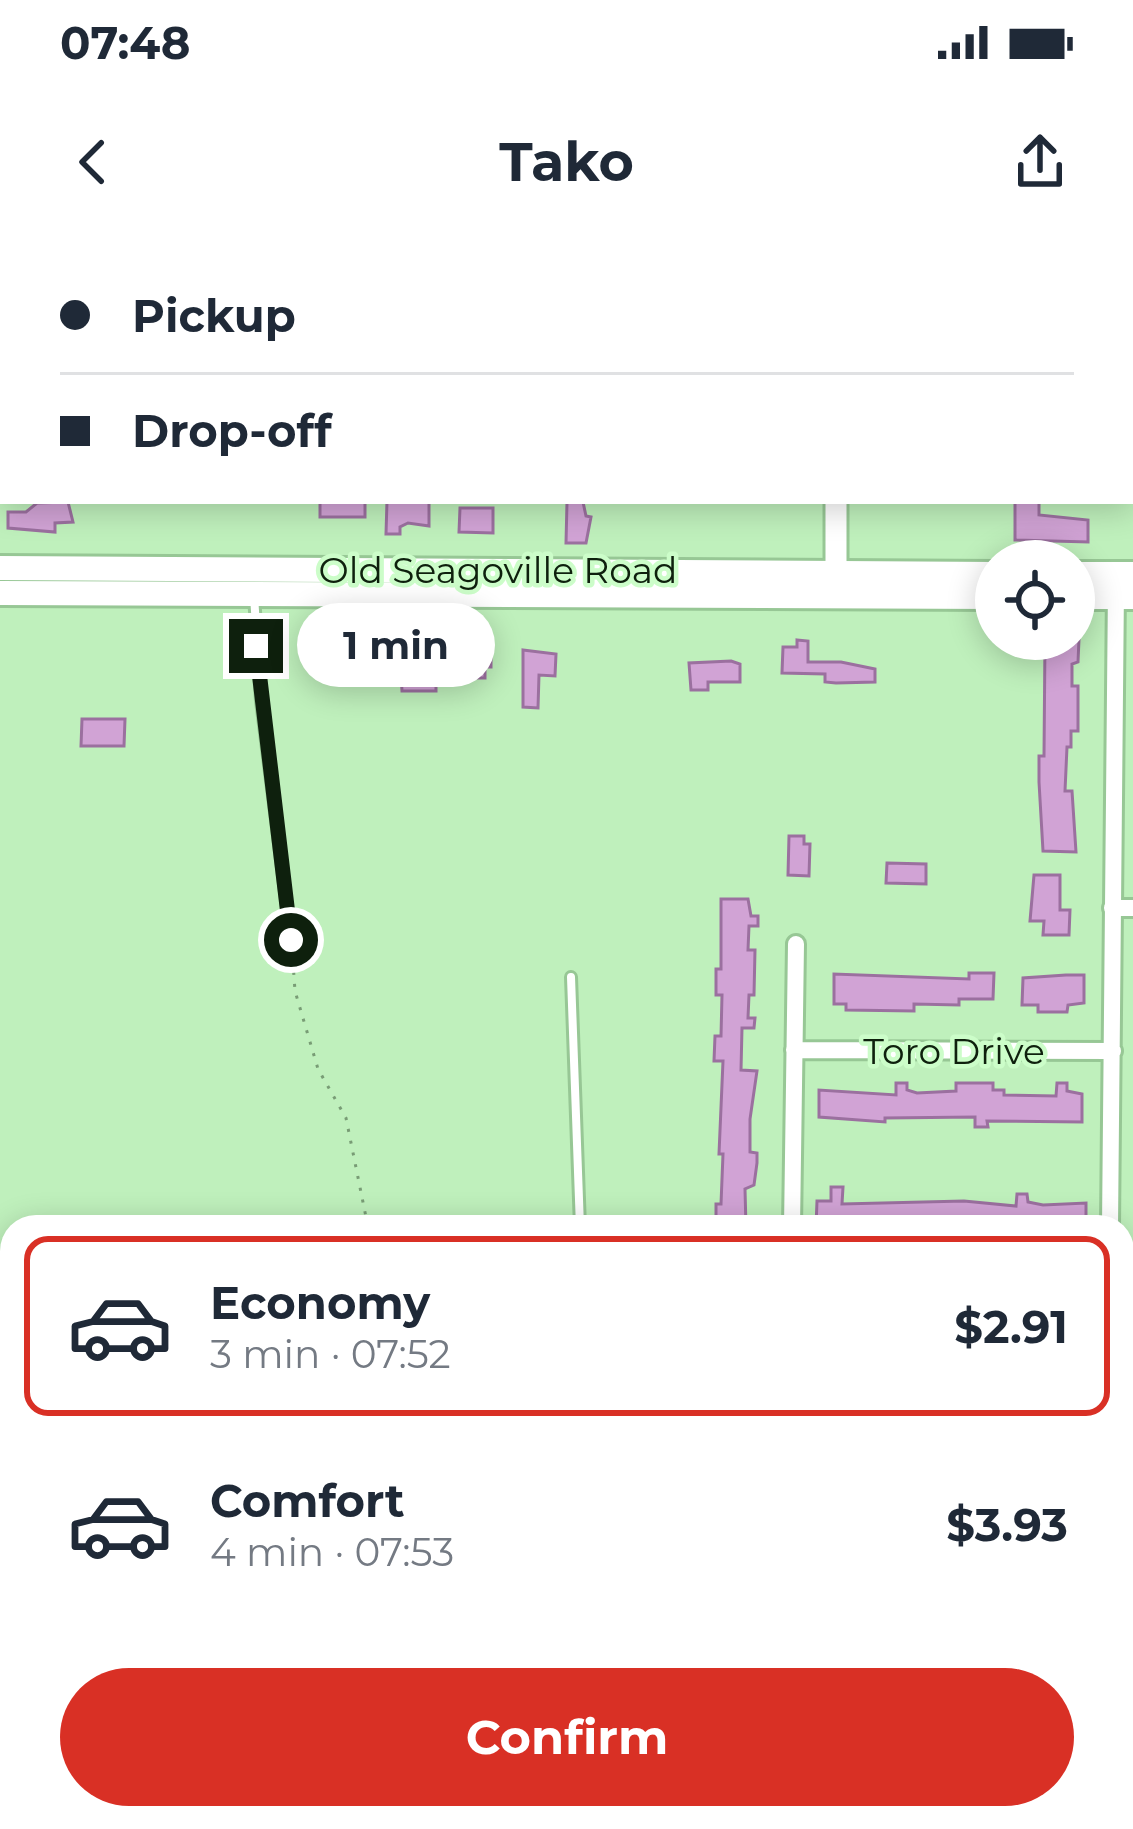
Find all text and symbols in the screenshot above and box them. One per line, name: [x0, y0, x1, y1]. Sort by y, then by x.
text: 07:48: [60, 15, 190, 70]
icon: back: [60, 129, 126, 195]
text: Tako: [499, 129, 634, 195]
icon: share: [1007, 129, 1073, 195]
text: Pickup: [132, 288, 296, 343]
text: Drop-off: [132, 403, 332, 458]
map controls: [975, 540, 1095, 660]
button: locate: [975, 540, 1095, 660]
street label: Old Seagoville Road: [319, 548, 677, 592]
callout: 1 min: [298, 604, 496, 688]
route end: [229, 619, 283, 673]
text: 1 min: [343, 621, 449, 669]
route start: [264, 913, 318, 967]
street label: Toro Drive: [863, 1029, 1045, 1073]
icon: car: [66, 1272, 174, 1380]
text: Economy: [210, 1275, 430, 1330]
text: $2.91: [954, 1299, 1068, 1354]
text: 3 min · 07:52: [210, 1330, 451, 1378]
icon: car: [66, 1470, 174, 1578]
text: Comfort: [210, 1473, 405, 1528]
text: $3.93: [946, 1497, 1068, 1552]
text: 4 min · 07:53: [210, 1528, 454, 1576]
button: Confirm: [60, 1668, 1074, 1806]

